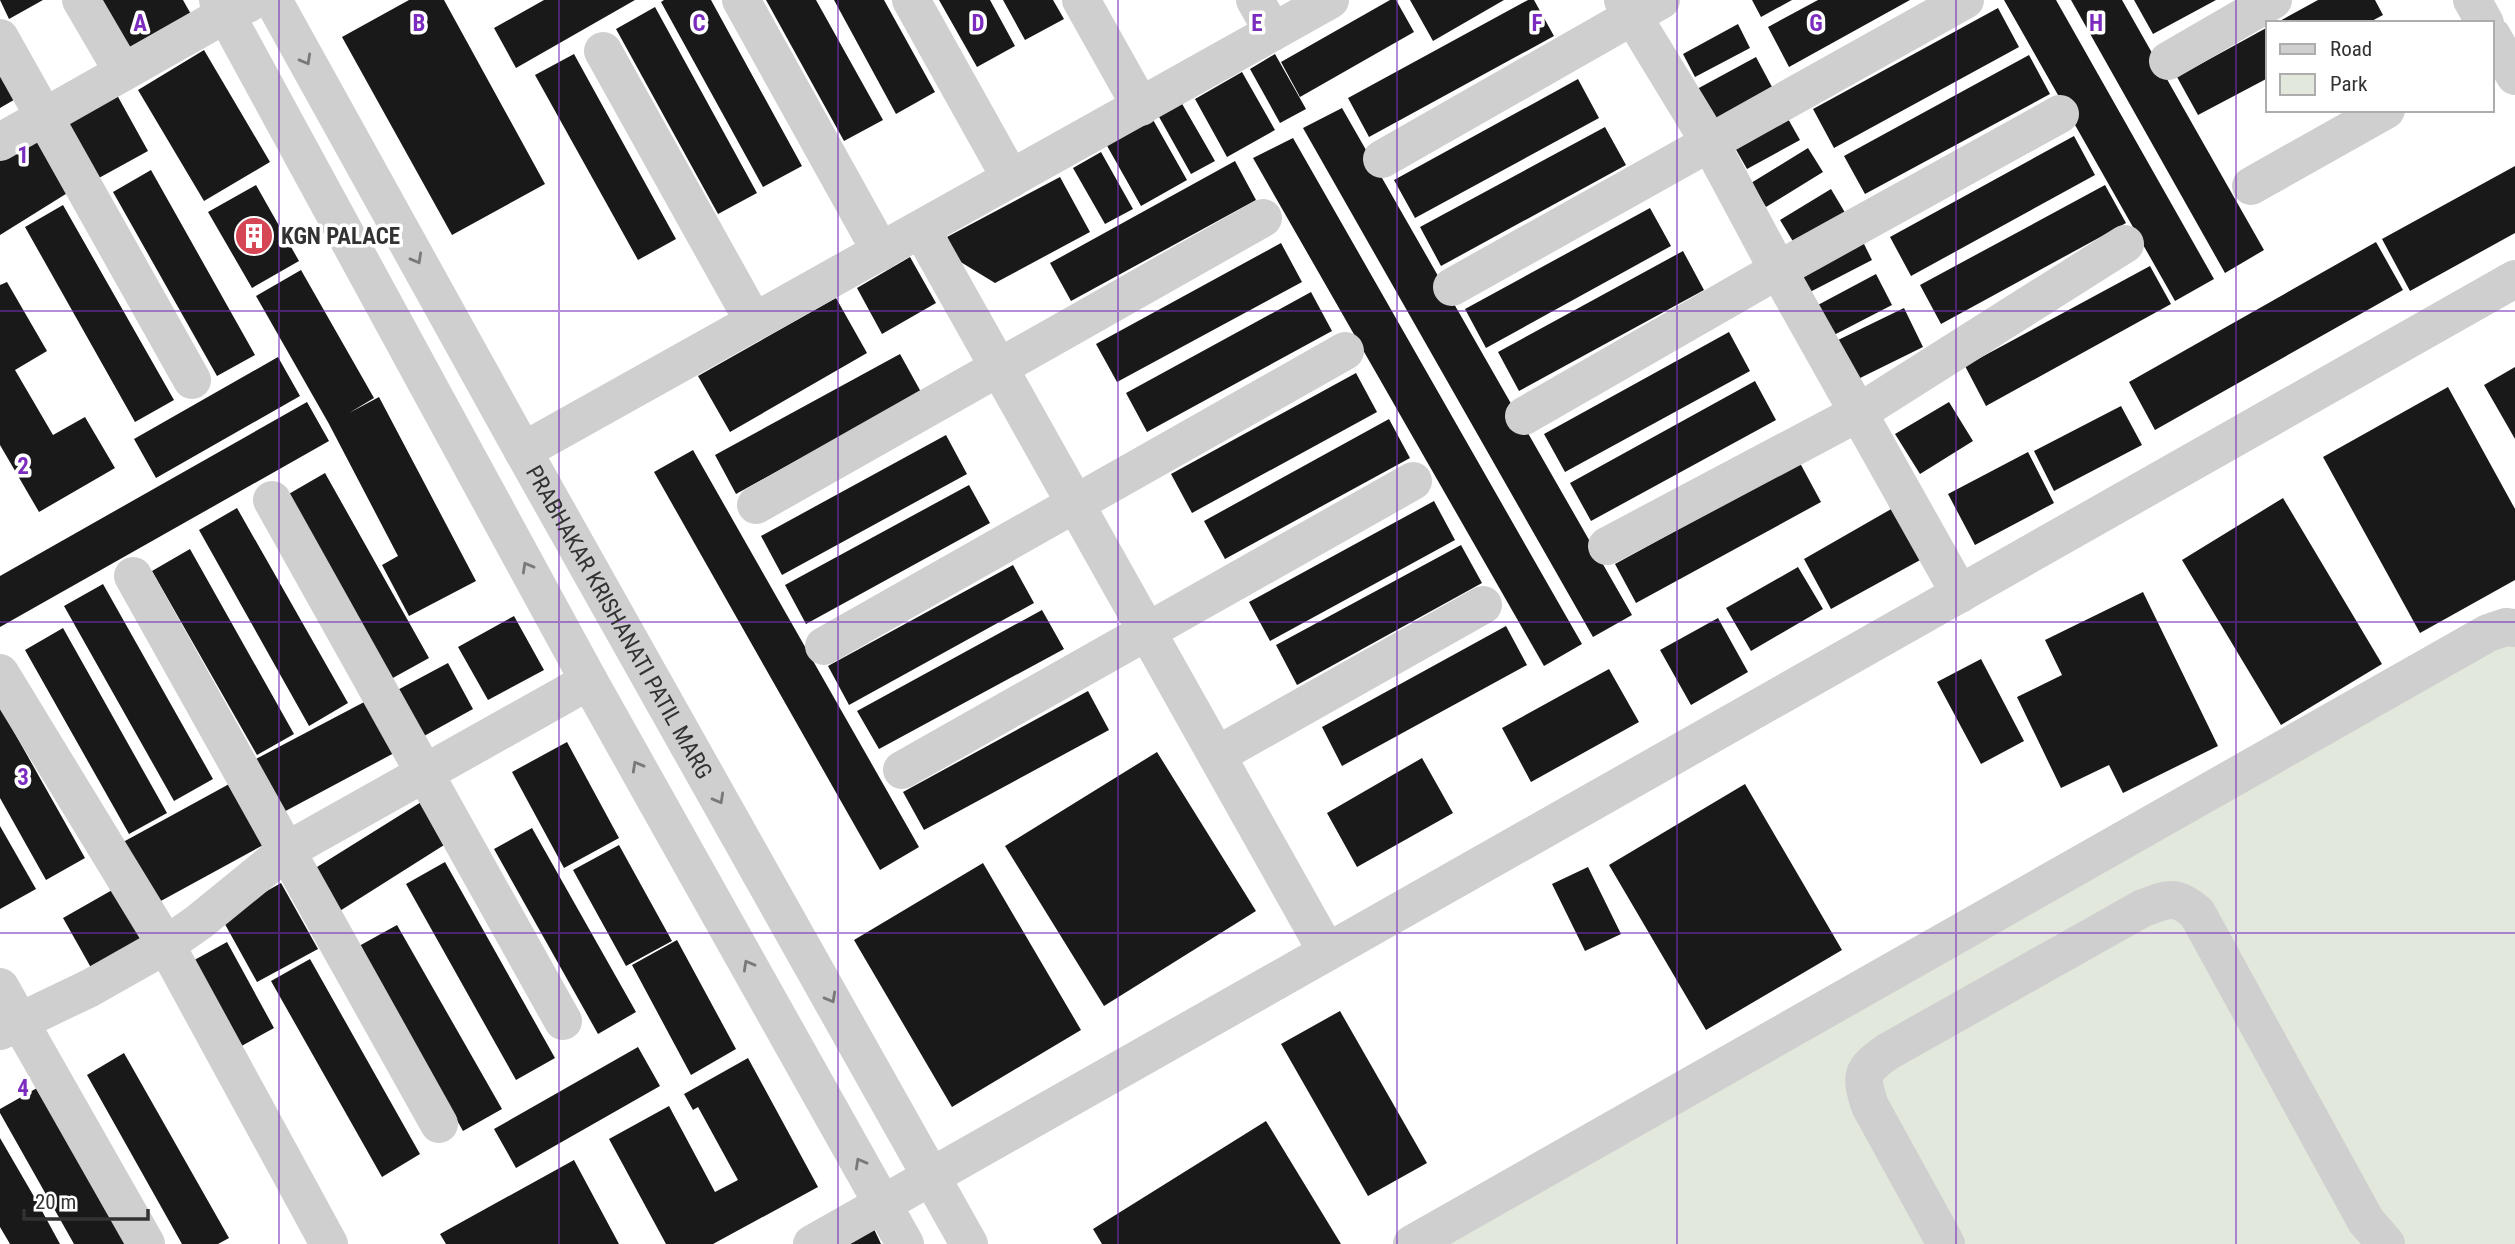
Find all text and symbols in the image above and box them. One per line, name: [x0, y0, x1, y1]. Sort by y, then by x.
text: A: [133, 10, 147, 37]
text: B: [413, 10, 425, 37]
text: C: [692, 10, 706, 37]
text: D: [972, 10, 985, 37]
text: E: [1251, 10, 1263, 37]
text: F: [1532, 10, 1543, 37]
text: G: [1809, 10, 1823, 37]
text: H: [2089, 10, 2103, 37]
legend: [2266, 21, 2494, 112]
text: Road: [2330, 37, 2372, 61]
one-way arrow: [298, 52, 311, 65]
text: Park: [2330, 72, 2368, 96]
text: 1: [17, 142, 29, 169]
building icon: KGN PALACE: [233, 215, 275, 257]
place label: KGN PALACE: [281, 223, 400, 250]
one-way arrow: [408, 251, 422, 264]
text: 2: [17, 453, 29, 480]
street label: PRABHAKAR KRISHANATI PATIL MARG: [520, 461, 718, 783]
one-way arrow: [522, 562, 535, 574]
one-way arrow: [632, 761, 645, 774]
text: 3: [17, 764, 29, 791]
one-way arrow: [711, 792, 724, 805]
one-way arrow: [743, 959, 756, 972]
one-way arrow: [823, 990, 836, 1003]
text: 4: [17, 1075, 29, 1102]
one-way arrow: [855, 1158, 868, 1170]
scale bar: [24, 1178, 149, 1222]
text: 20 m: [35, 1190, 76, 1214]

